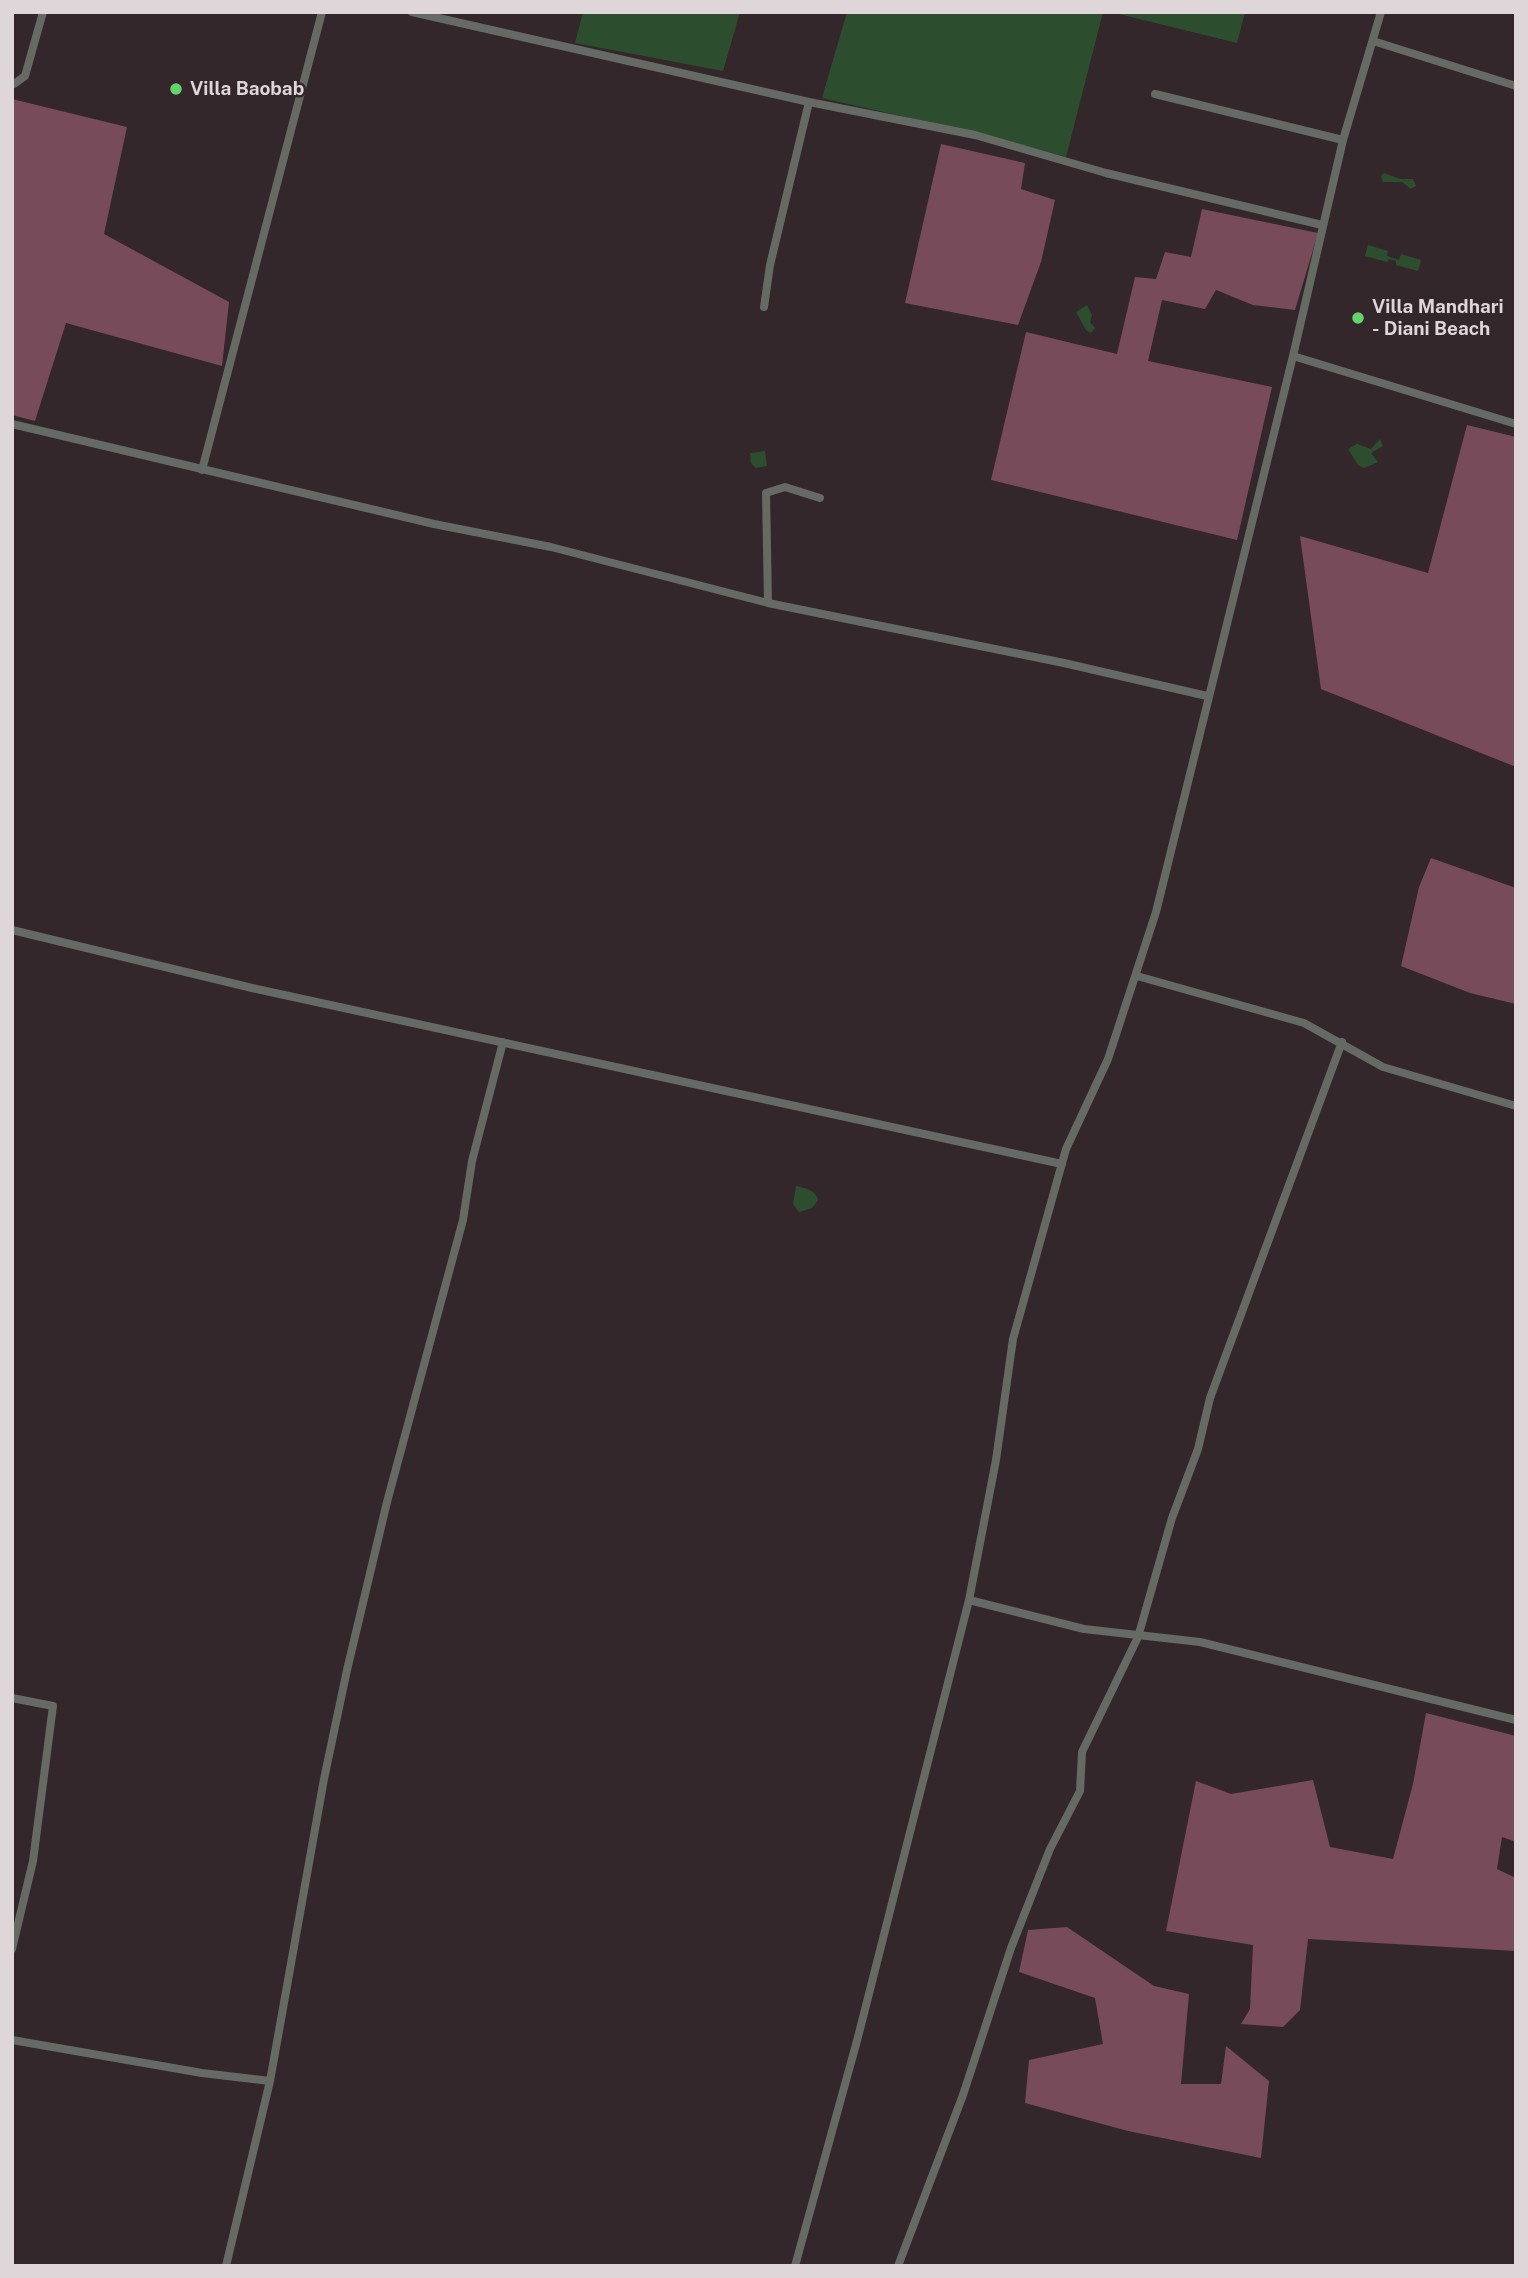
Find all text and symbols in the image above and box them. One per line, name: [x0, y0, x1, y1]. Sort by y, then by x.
place label: Villa Baobab: [190, 78, 304, 100]
marker: Villa Baobab: [168, 81, 184, 97]
place label: Villa Mandhari - Diani Beach: [1372, 296, 1504, 340]
marker: Villa Mandhari - Diani Beach: [1350, 310, 1366, 326]

